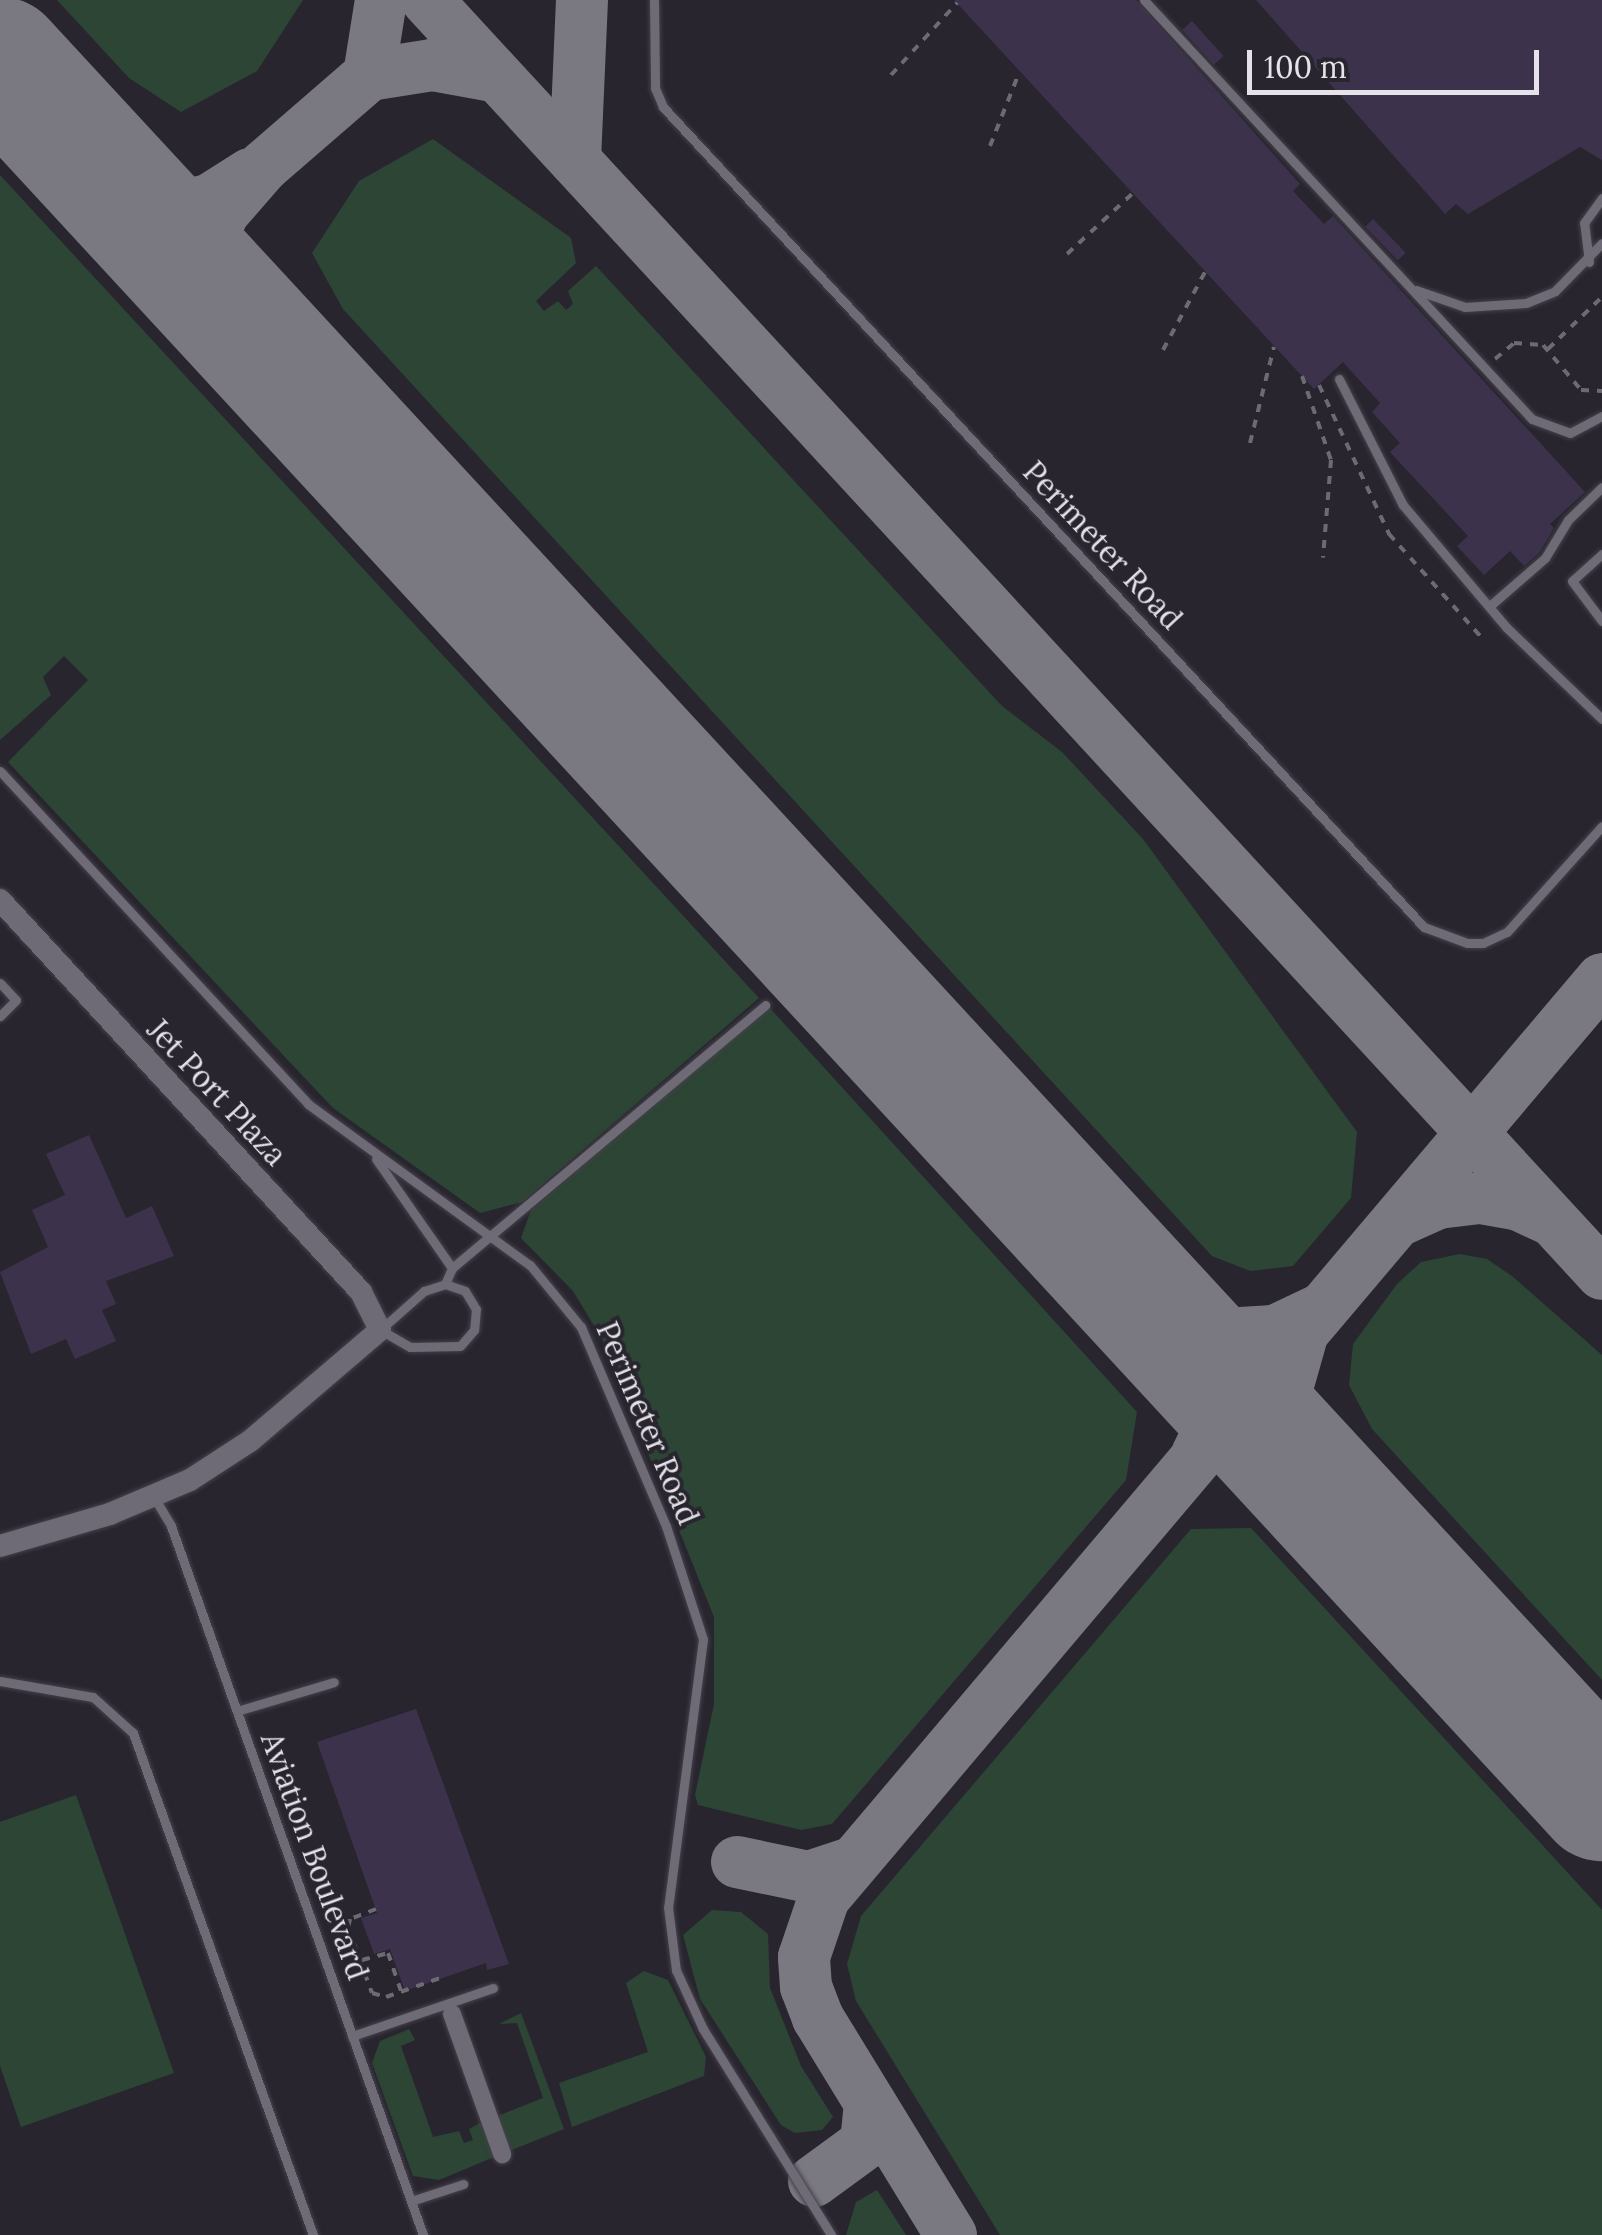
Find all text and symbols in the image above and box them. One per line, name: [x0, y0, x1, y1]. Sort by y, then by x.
scale bar: [1252, 30, 1544, 92]
text: 100 m: [1264, 48, 1347, 86]
street label: Perimeter Road: [1016, 453, 1190, 637]
street label: Jet Port Plaza: [140, 1011, 294, 1173]
street label: Perimeter Road: [589, 1316, 707, 1530]
street label: Aviation Boulevard: [254, 1728, 376, 1984]

